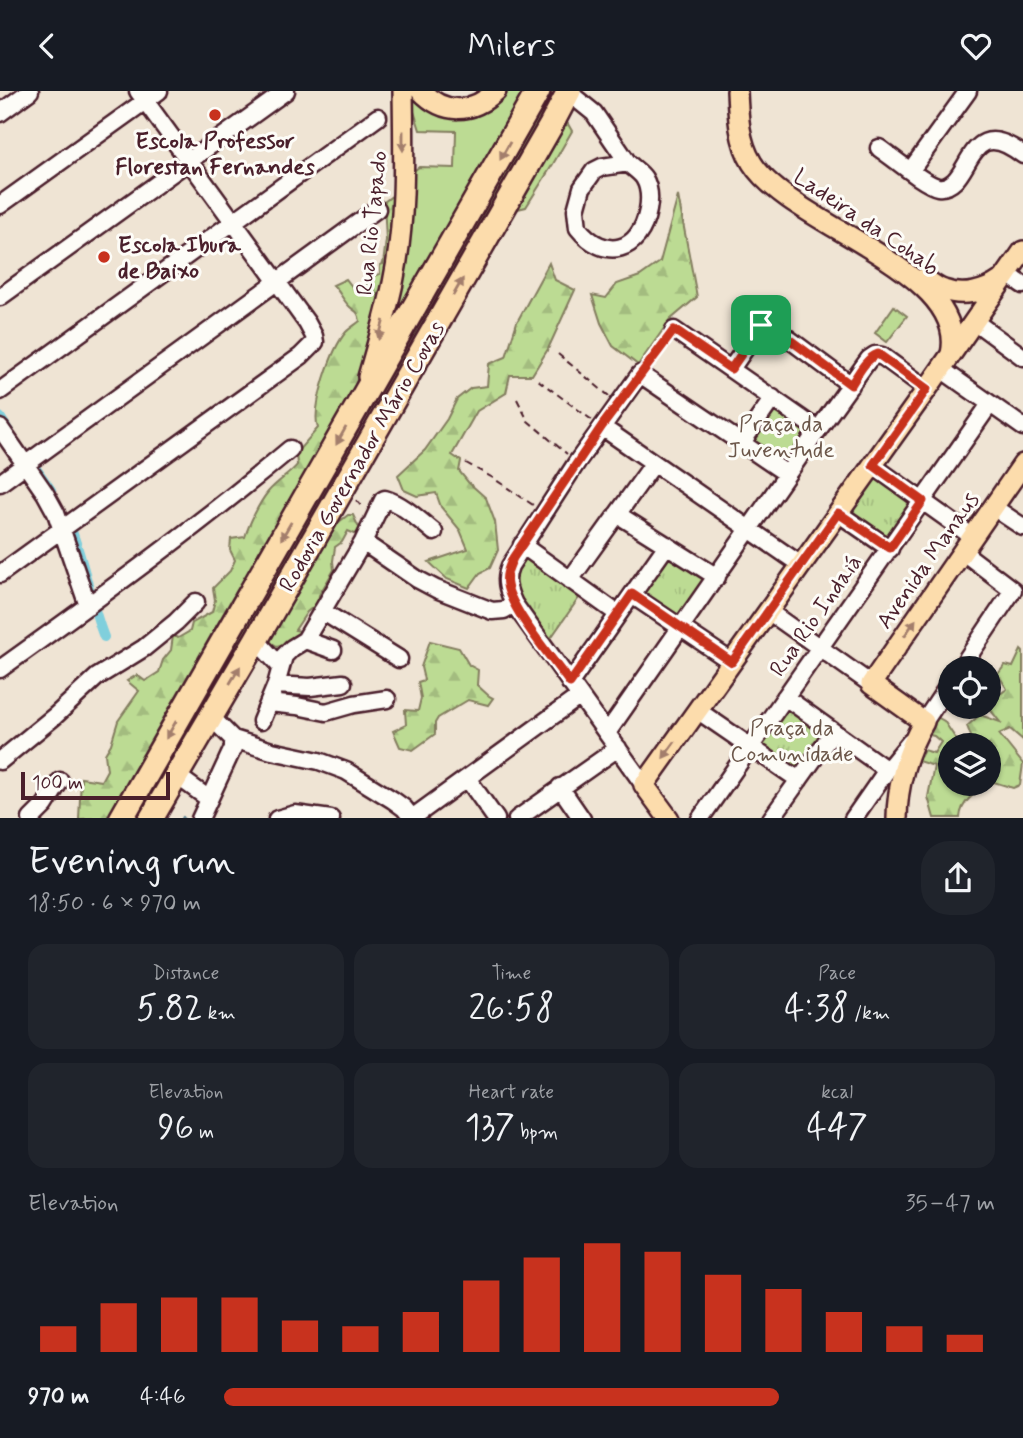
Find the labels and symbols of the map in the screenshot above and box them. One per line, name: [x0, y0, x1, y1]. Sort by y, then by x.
marker: Escola Professor Florestan Fernandes: [207, 107, 223, 123]
place label: Escola Professor Florestan Fernandes: [115, 127, 316, 183]
one-way arrow: [397, 130, 409, 152]
one-way arrow: [499, 141, 511, 160]
street label: Rua Rio Tapado: [350, 149, 396, 297]
street label: Ladeira da Cohab: [787, 163, 945, 283]
place label: Escola Ibura de Baixo: [118, 231, 242, 287]
marker: Escola Ibura de Baixo: [96, 249, 112, 265]
one-way arrow: [452, 277, 464, 296]
pin: [731, 295, 791, 355]
street label: Rodovia Governador Mário Covas: [273, 316, 453, 598]
one-way arrow: [375, 319, 386, 341]
park label: Praça da Juventude: [727, 410, 835, 466]
one-way arrow: [335, 426, 347, 445]
street label: Avenida Manaus: [870, 487, 987, 636]
one-way arrow: [281, 521, 293, 541]
street label: Rua Rio Indaiá: [764, 549, 870, 683]
one-way arrow: [903, 619, 917, 637]
one-way arrow: [228, 666, 241, 685]
park label: Praça da Comunidade: [730, 714, 854, 770]
one-way arrow: [165, 721, 178, 740]
one-way arrow: [662, 741, 676, 759]
scale bar: [21, 769, 170, 801]

